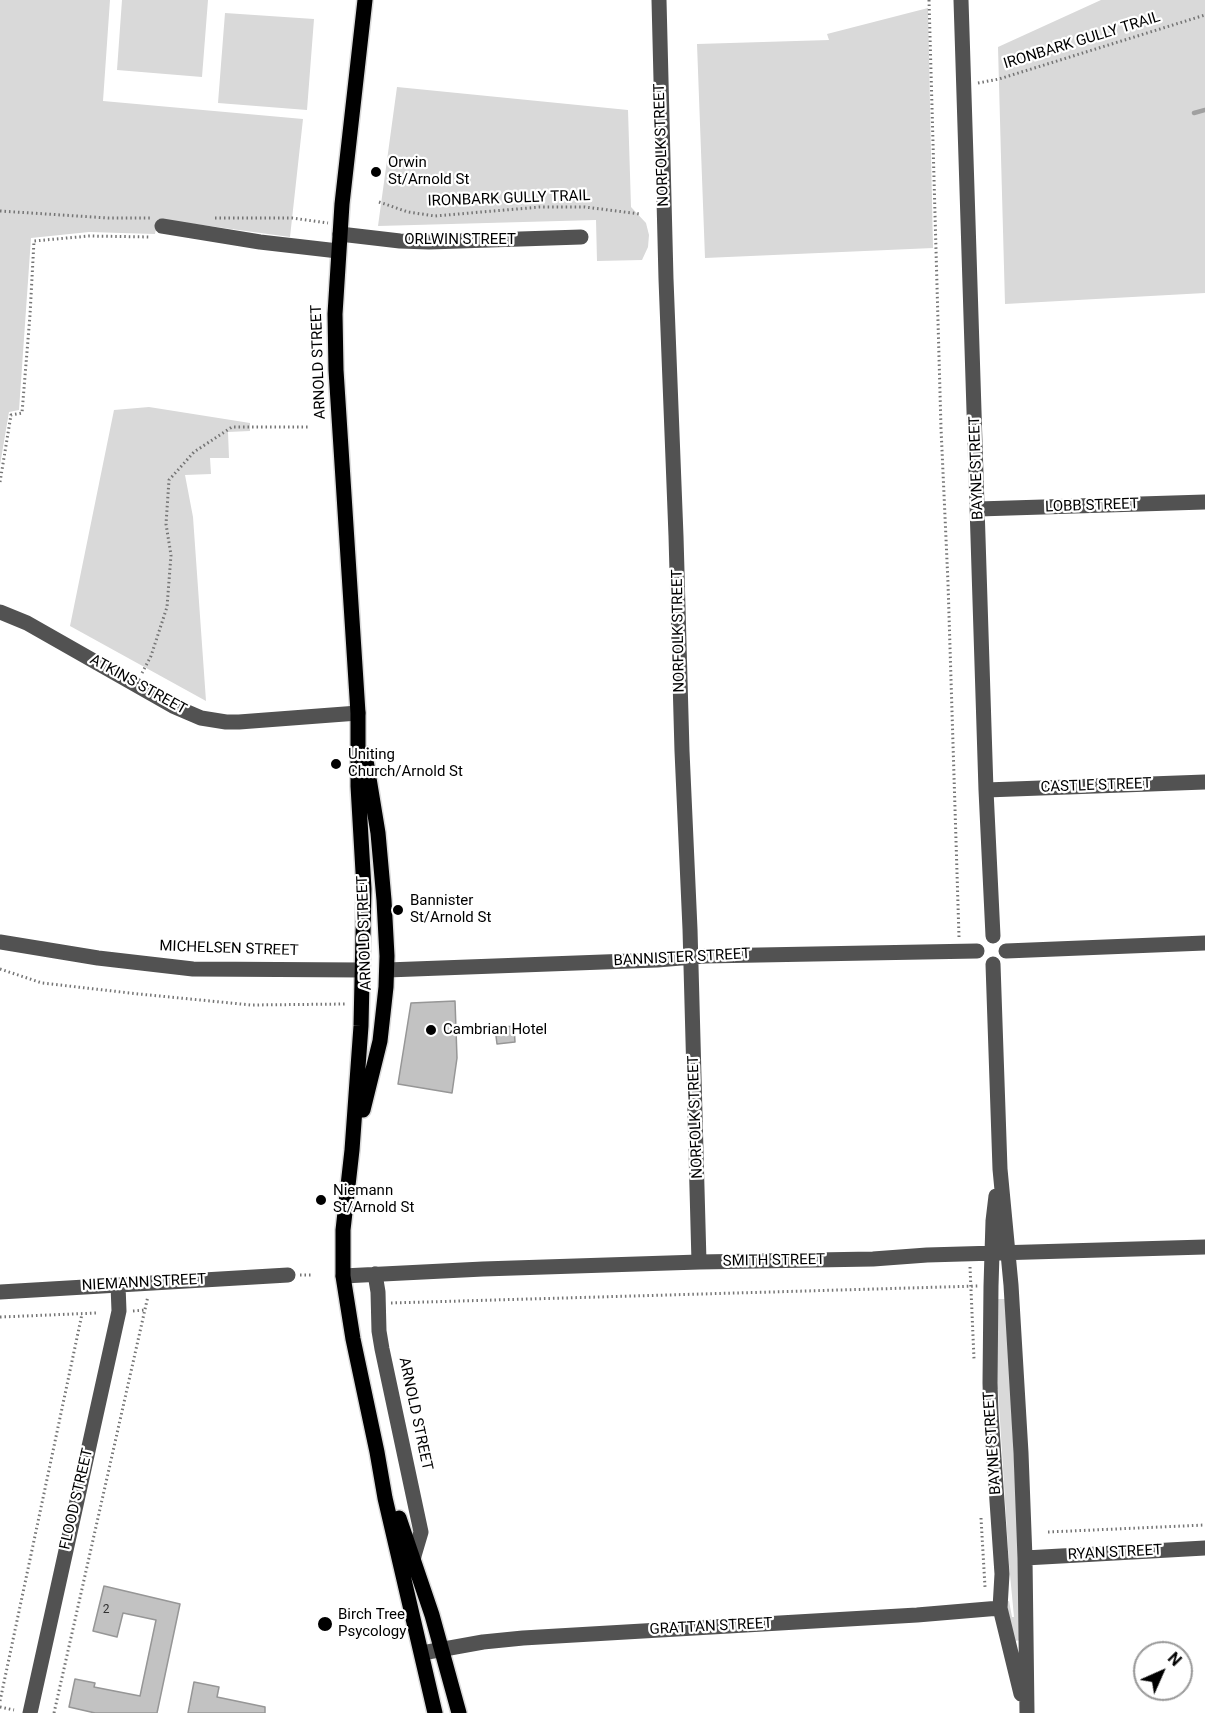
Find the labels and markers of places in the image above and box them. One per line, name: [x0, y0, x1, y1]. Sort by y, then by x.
place label: Orwin St/Arnold St: [388, 154, 469, 189]
marker: Orwin St/Arnold St: [369, 165, 383, 179]
place label: Uniting Church/Arnold St: [348, 746, 463, 781]
marker: Uniting Church/Arnold St: [329, 757, 343, 771]
place label: Bannister St/Arnold St: [410, 892, 491, 927]
marker: Bannister St/Arnold St: [391, 903, 405, 917]
place label: Cambrian Hotel: [443, 1021, 547, 1039]
marker: Cambrian Hotel: [424, 1023, 438, 1037]
place label: Niemann St/Arnold St: [333, 1182, 414, 1217]
marker: Niemann St/Arnold St: [314, 1193, 328, 1207]
place label: Birch Tree Psycology: [338, 1606, 406, 1641]
marker: Birch Tree Psycology: [316, 1615, 334, 1633]

